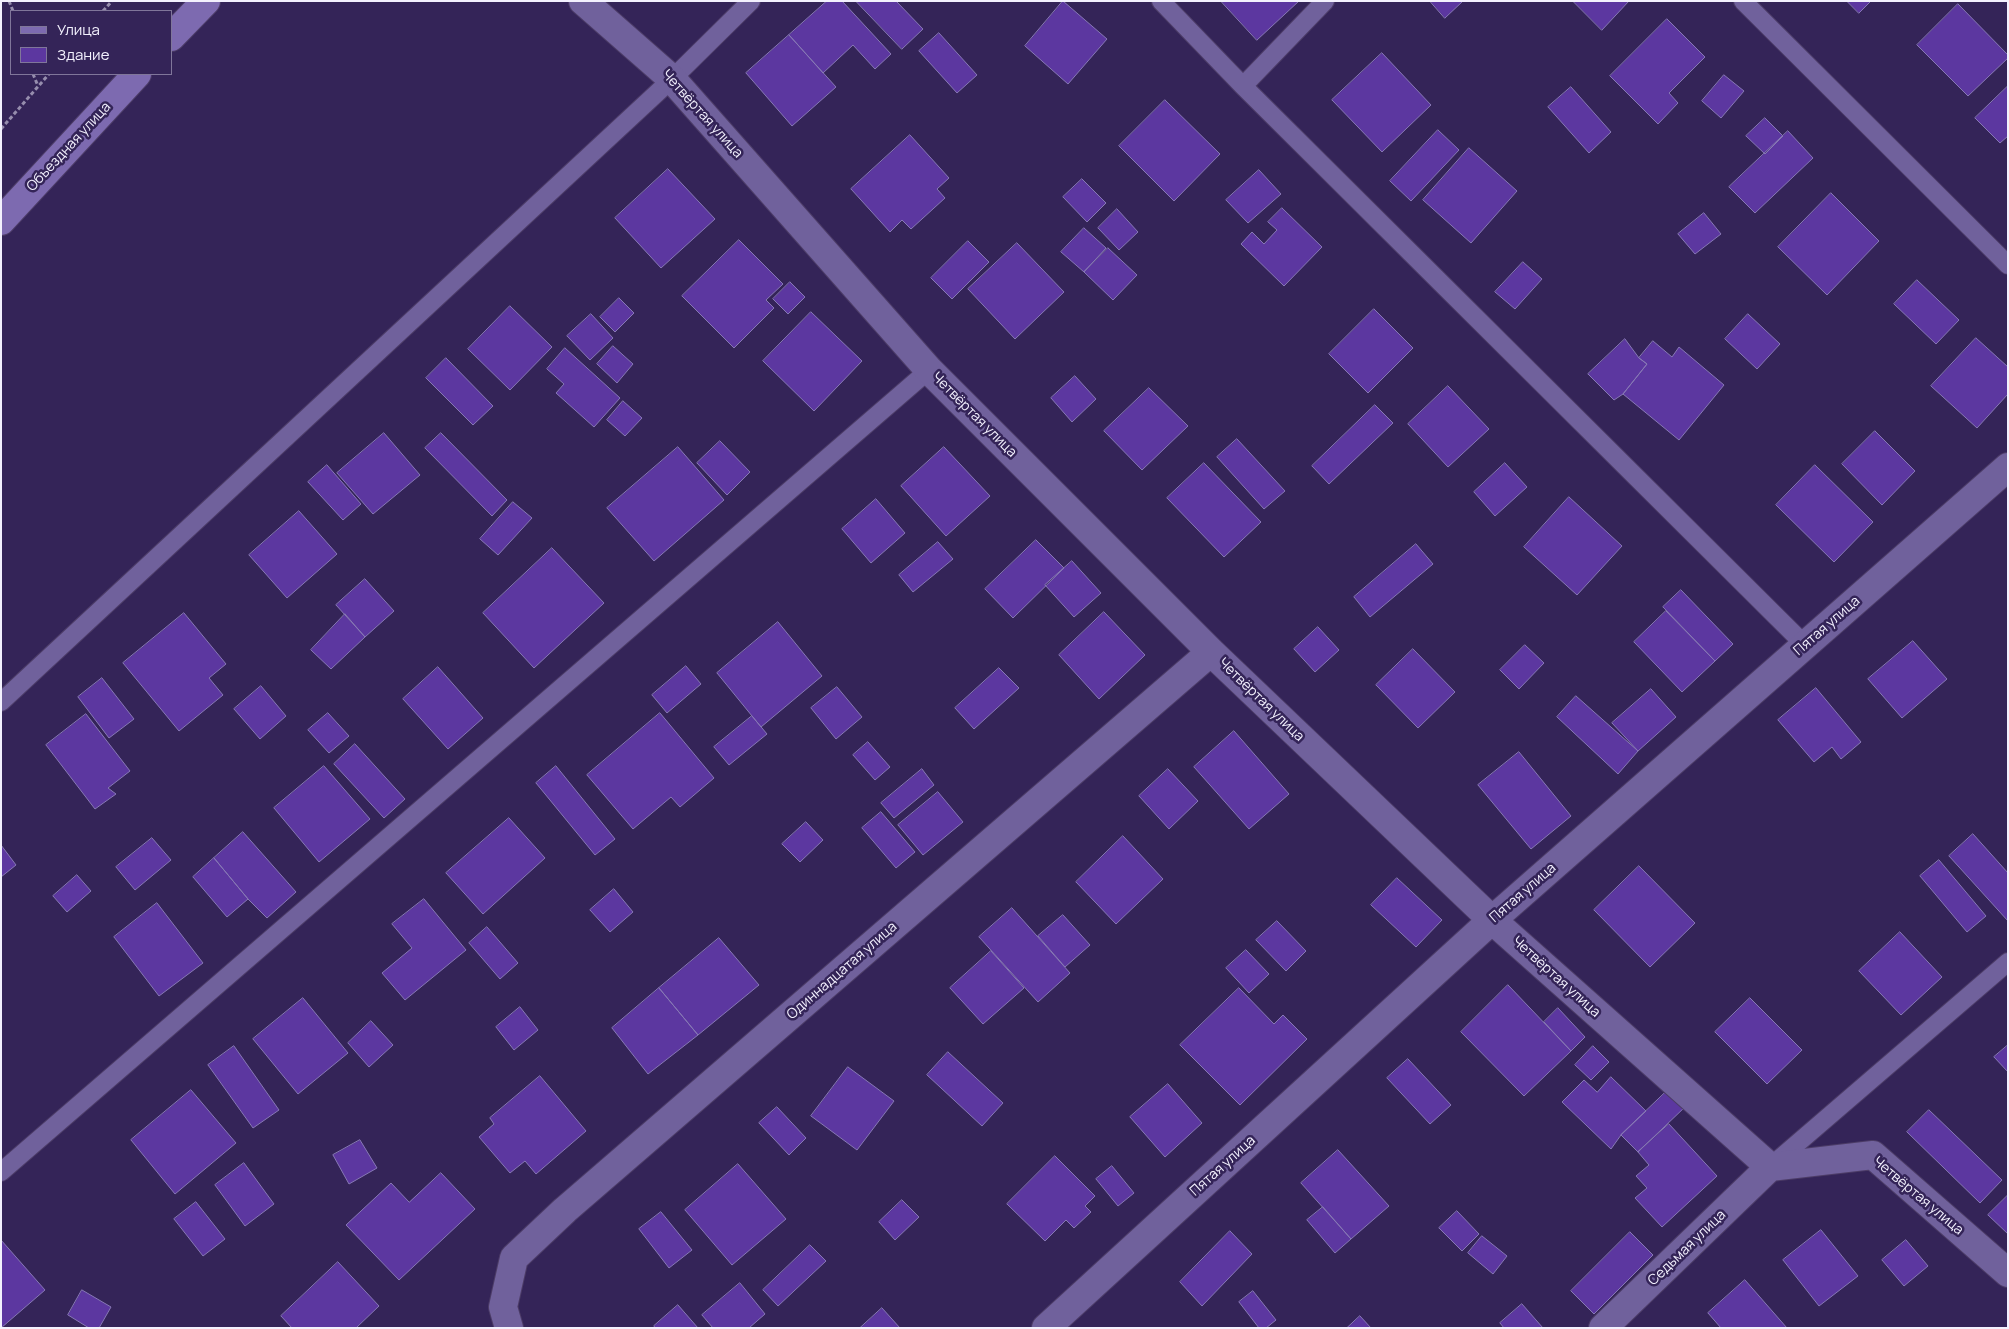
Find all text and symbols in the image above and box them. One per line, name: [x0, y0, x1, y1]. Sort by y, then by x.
legend: [10, 10, 172, 75]
text: Улица: [57, 19, 100, 40]
text: Здание: [57, 44, 109, 65]
street label: Четвёртая улица: [658, 66, 746, 162]
street label: Объездная улица: [23, 99, 115, 195]
street label: Четвёртая улица: [928, 369, 1020, 461]
street label: Пятая улица: [1791, 593, 1863, 659]
street label: Четвёртая улица: [1215, 655, 1307, 745]
street label: Пятая улица: [1487, 860, 1559, 926]
street label: Одиннадцатая улица: [784, 919, 900, 1023]
street label: Четвёртая улица: [1508, 933, 1604, 1021]
street label: Пятая улица: [1187, 1132, 1259, 1200]
street label: Четвёртая улица: [1869, 1153, 1967, 1239]
street label: Седьмая улица: [1645, 1207, 1729, 1289]

